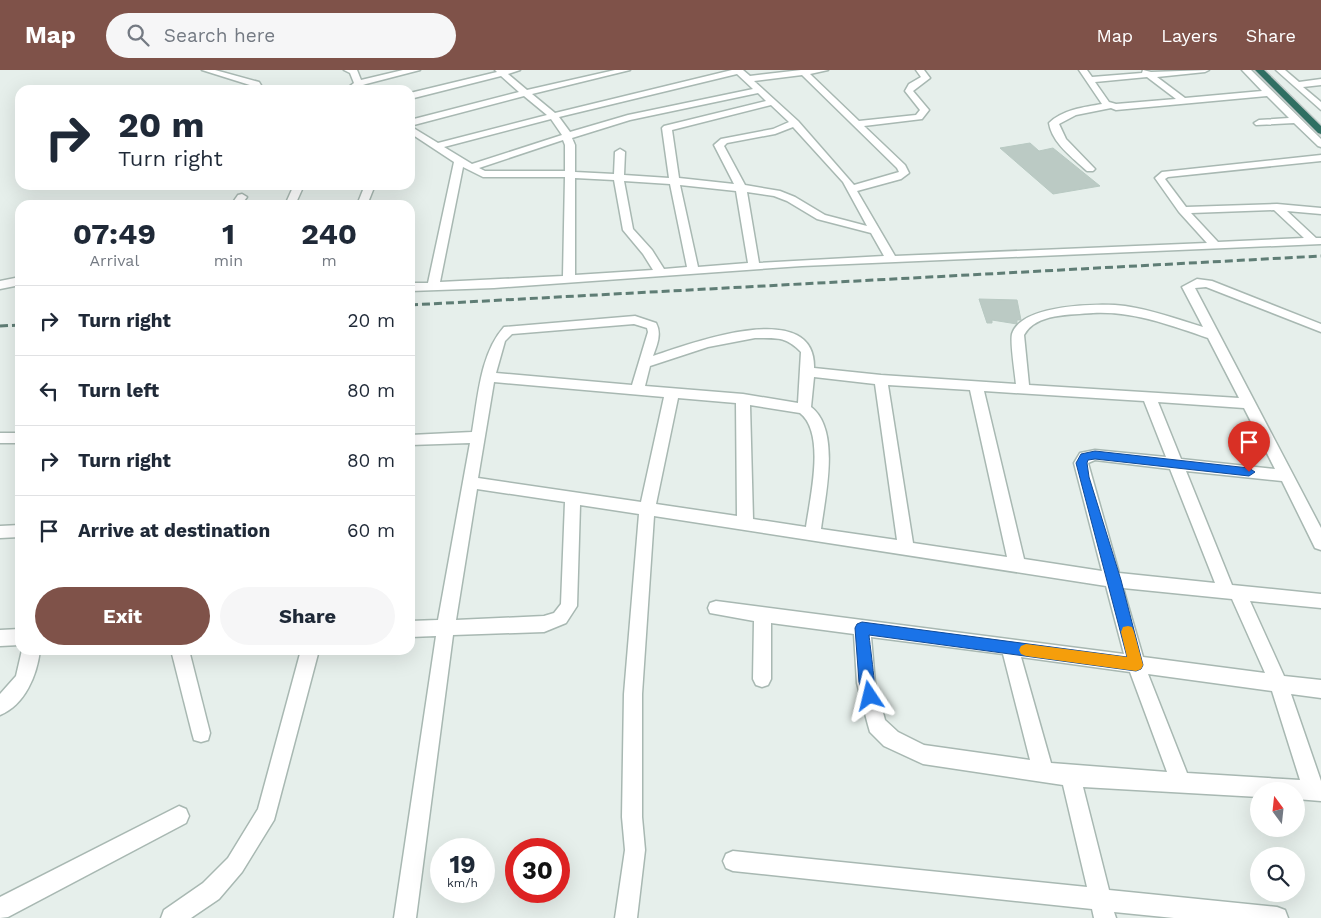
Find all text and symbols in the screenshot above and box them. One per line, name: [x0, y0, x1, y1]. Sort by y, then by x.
search box: [106, 13, 456, 58]
text: Map: [25, 21, 76, 49]
icon: search: [124, 21, 152, 49]
text: Search here: [164, 24, 275, 47]
text: Map: [1096, 25, 1133, 46]
text: Layers: [1161, 25, 1218, 46]
text: Share: [1246, 25, 1296, 46]
text: 20 m: [118, 104, 204, 146]
icon: right: [35, 105, 100, 170]
text: Turn right: [118, 146, 223, 171]
text: 07:49: [73, 216, 156, 251]
text: 1: [222, 216, 235, 251]
text: 240: [301, 216, 357, 251]
text: Arrival: [89, 251, 139, 270]
text: min: [214, 251, 243, 270]
text: m: [321, 251, 337, 270]
icon: right: [35, 307, 63, 335]
text: Turn right: [78, 309, 171, 332]
text: 20 m: [348, 309, 395, 332]
icon: left: [35, 377, 63, 405]
text: Turn left: [78, 379, 159, 402]
text: 80 m: [347, 379, 395, 402]
pin: [1228, 421, 1270, 472]
icon: arrive: [1235, 428, 1263, 456]
icon: right: [35, 447, 63, 475]
text: Turn right: [78, 449, 171, 472]
text: 80 m: [347, 449, 395, 472]
icon: arrive: [35, 517, 63, 545]
text: Arrive at destination: [78, 519, 270, 542]
text: 60 m: [347, 519, 395, 542]
button: Exit: [35, 587, 210, 645]
button: Share: [220, 587, 395, 645]
position arrow: [843, 669, 895, 721]
north arrow: [1250, 782, 1305, 838]
map controls: [1250, 782, 1305, 902]
speed limit sign: 30: [505, 838, 570, 903]
button: search: [1250, 847, 1305, 902]
text: 19: [449, 850, 476, 879]
text: km/h: [447, 876, 478, 890]

